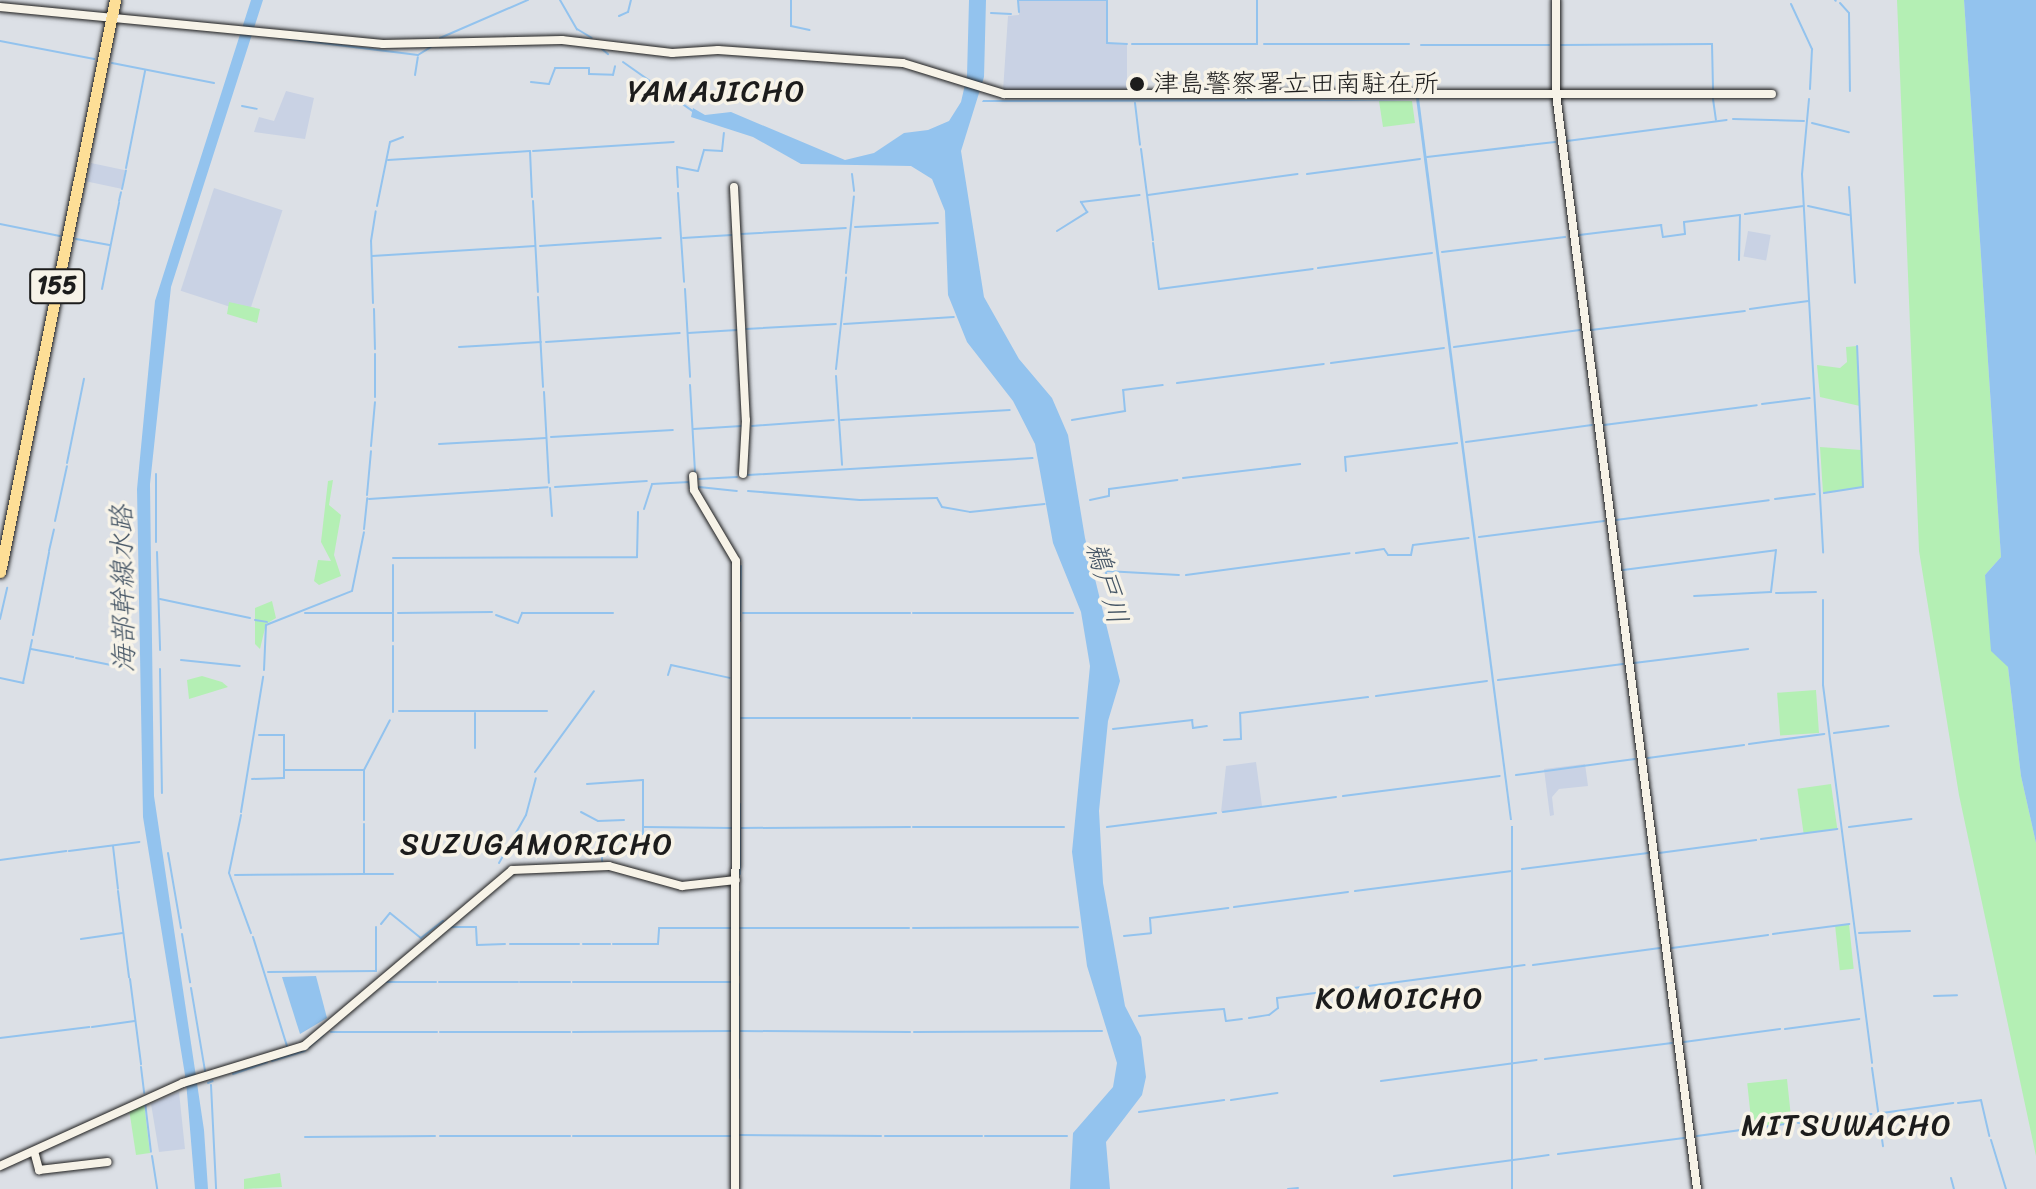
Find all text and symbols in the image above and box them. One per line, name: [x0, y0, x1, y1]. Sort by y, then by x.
place label: 津島警察署立田南駐在所: [1153, 68, 1439, 100]
district label: YAMAJICHO: [628, 73, 806, 109]
marker: 津島警察署立田南駐在所: [1128, 75, 1146, 93]
road number: 155: [29, 266, 85, 306]
water label: 海部幹線水路: [105, 505, 141, 673]
water label: 鵜戸川: [1079, 538, 1135, 628]
district label: SUZUGAMORICHO: [402, 826, 672, 862]
district label: KOMOICHO: [1317, 980, 1483, 1016]
district label: MITSUWACHO: [1743, 1107, 1951, 1143]

